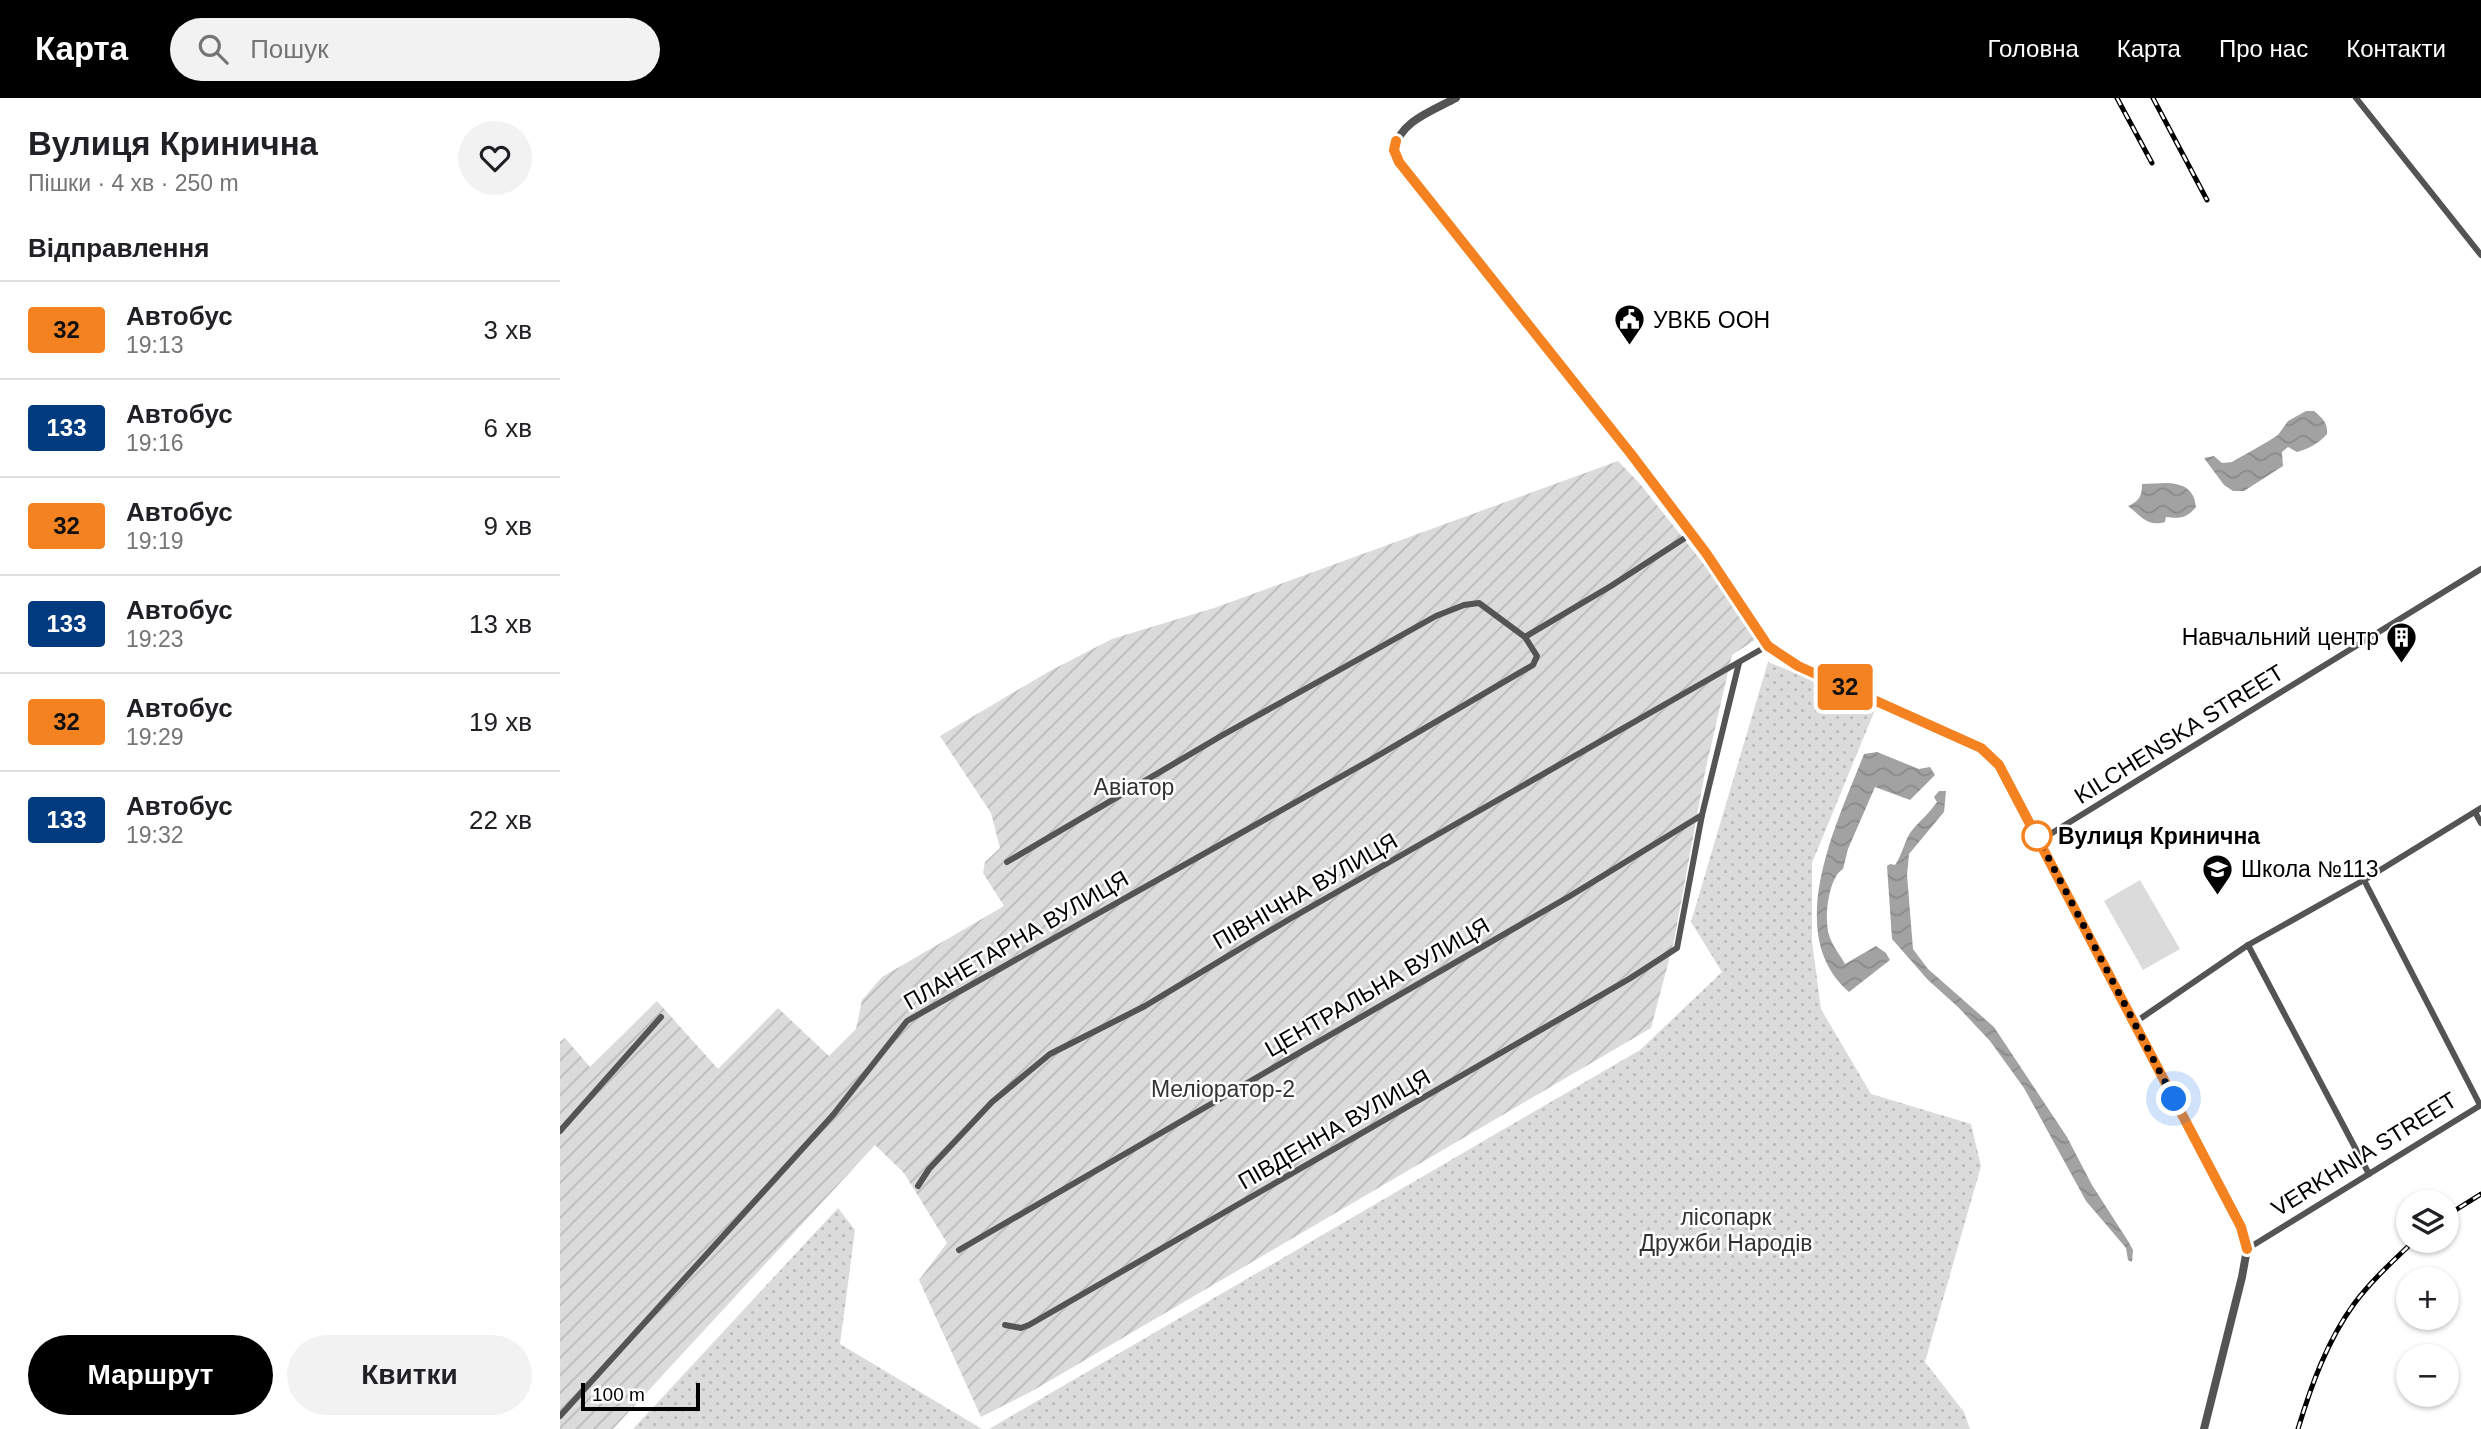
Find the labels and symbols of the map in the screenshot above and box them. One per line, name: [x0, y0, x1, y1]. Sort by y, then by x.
public building icon: УВКБ ООН: [1613, 303, 1647, 347]
place label: УВКБ ООН: [1653, 307, 1770, 333]
building icon: Навчальний центр: [2385, 620, 2419, 664]
place label: Навчальний центр: [2182, 624, 2379, 650]
street label: KILCHENSKA STREET: [2070, 659, 2288, 809]
line badge: 32: [1814, 664, 1876, 710]
park label: Авіатор: [1094, 774, 1174, 800]
marker: Вулиця Кринична: [2022, 821, 2052, 851]
place label: Вулиця Кринична: [2058, 823, 2260, 849]
street label: ПІВНІЧНА ВУЛИЦЯ: [1208, 828, 1402, 954]
school or university icon: Школа №113: [2201, 852, 2235, 896]
place label: Школа №113: [2241, 856, 2379, 882]
street label: ПЛАНЕТАРНА ВУЛИЦЯ: [899, 865, 1133, 1015]
street label: ЦЕНТРАЛЬНА ВУЛИЦЯ: [1260, 912, 1494, 1062]
street label: ПІВДЕННА ВУЛИЦЯ: [1233, 1063, 1435, 1195]
park label: Меліоратор-2: [1151, 1076, 1295, 1102]
your location: [2156, 1081, 2191, 1116]
street label: VERKHNIA STREET: [2267, 1086, 2461, 1222]
park label: лісопарк Дружби Народів: [1639, 1204, 1813, 1256]
scale bar: [581, 1380, 700, 1412]

